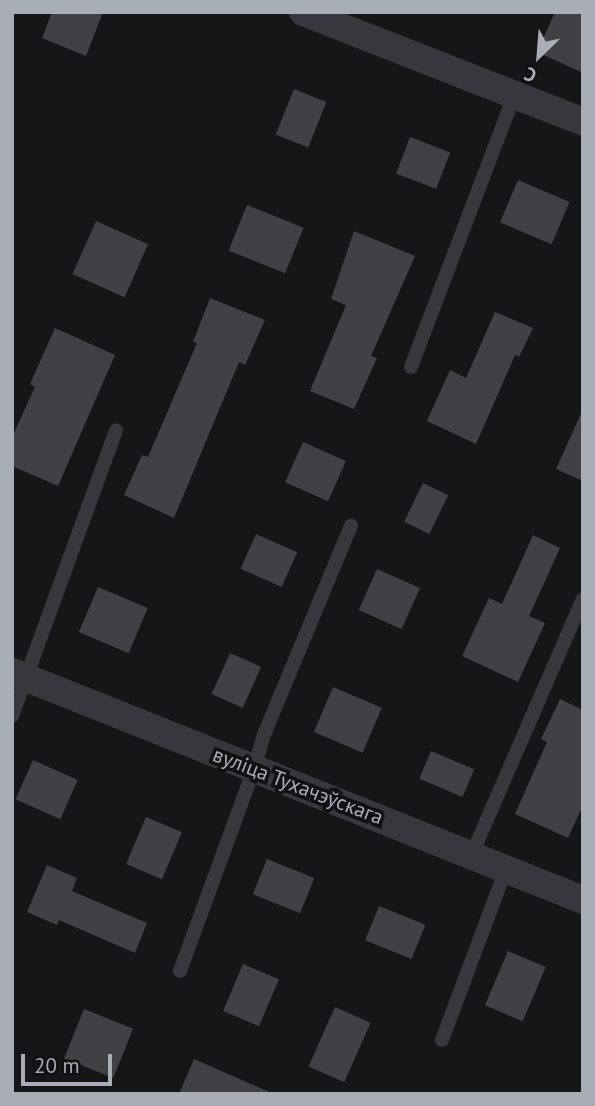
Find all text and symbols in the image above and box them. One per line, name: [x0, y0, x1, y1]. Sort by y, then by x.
north arrow: [504, 21, 574, 91]
text: С: [520, 62, 540, 88]
street label: вуліца Тухачэўскага: [209, 742, 387, 830]
scale bar: [24, 1040, 116, 1084]
text: 20 m: [34, 1052, 80, 1079]

